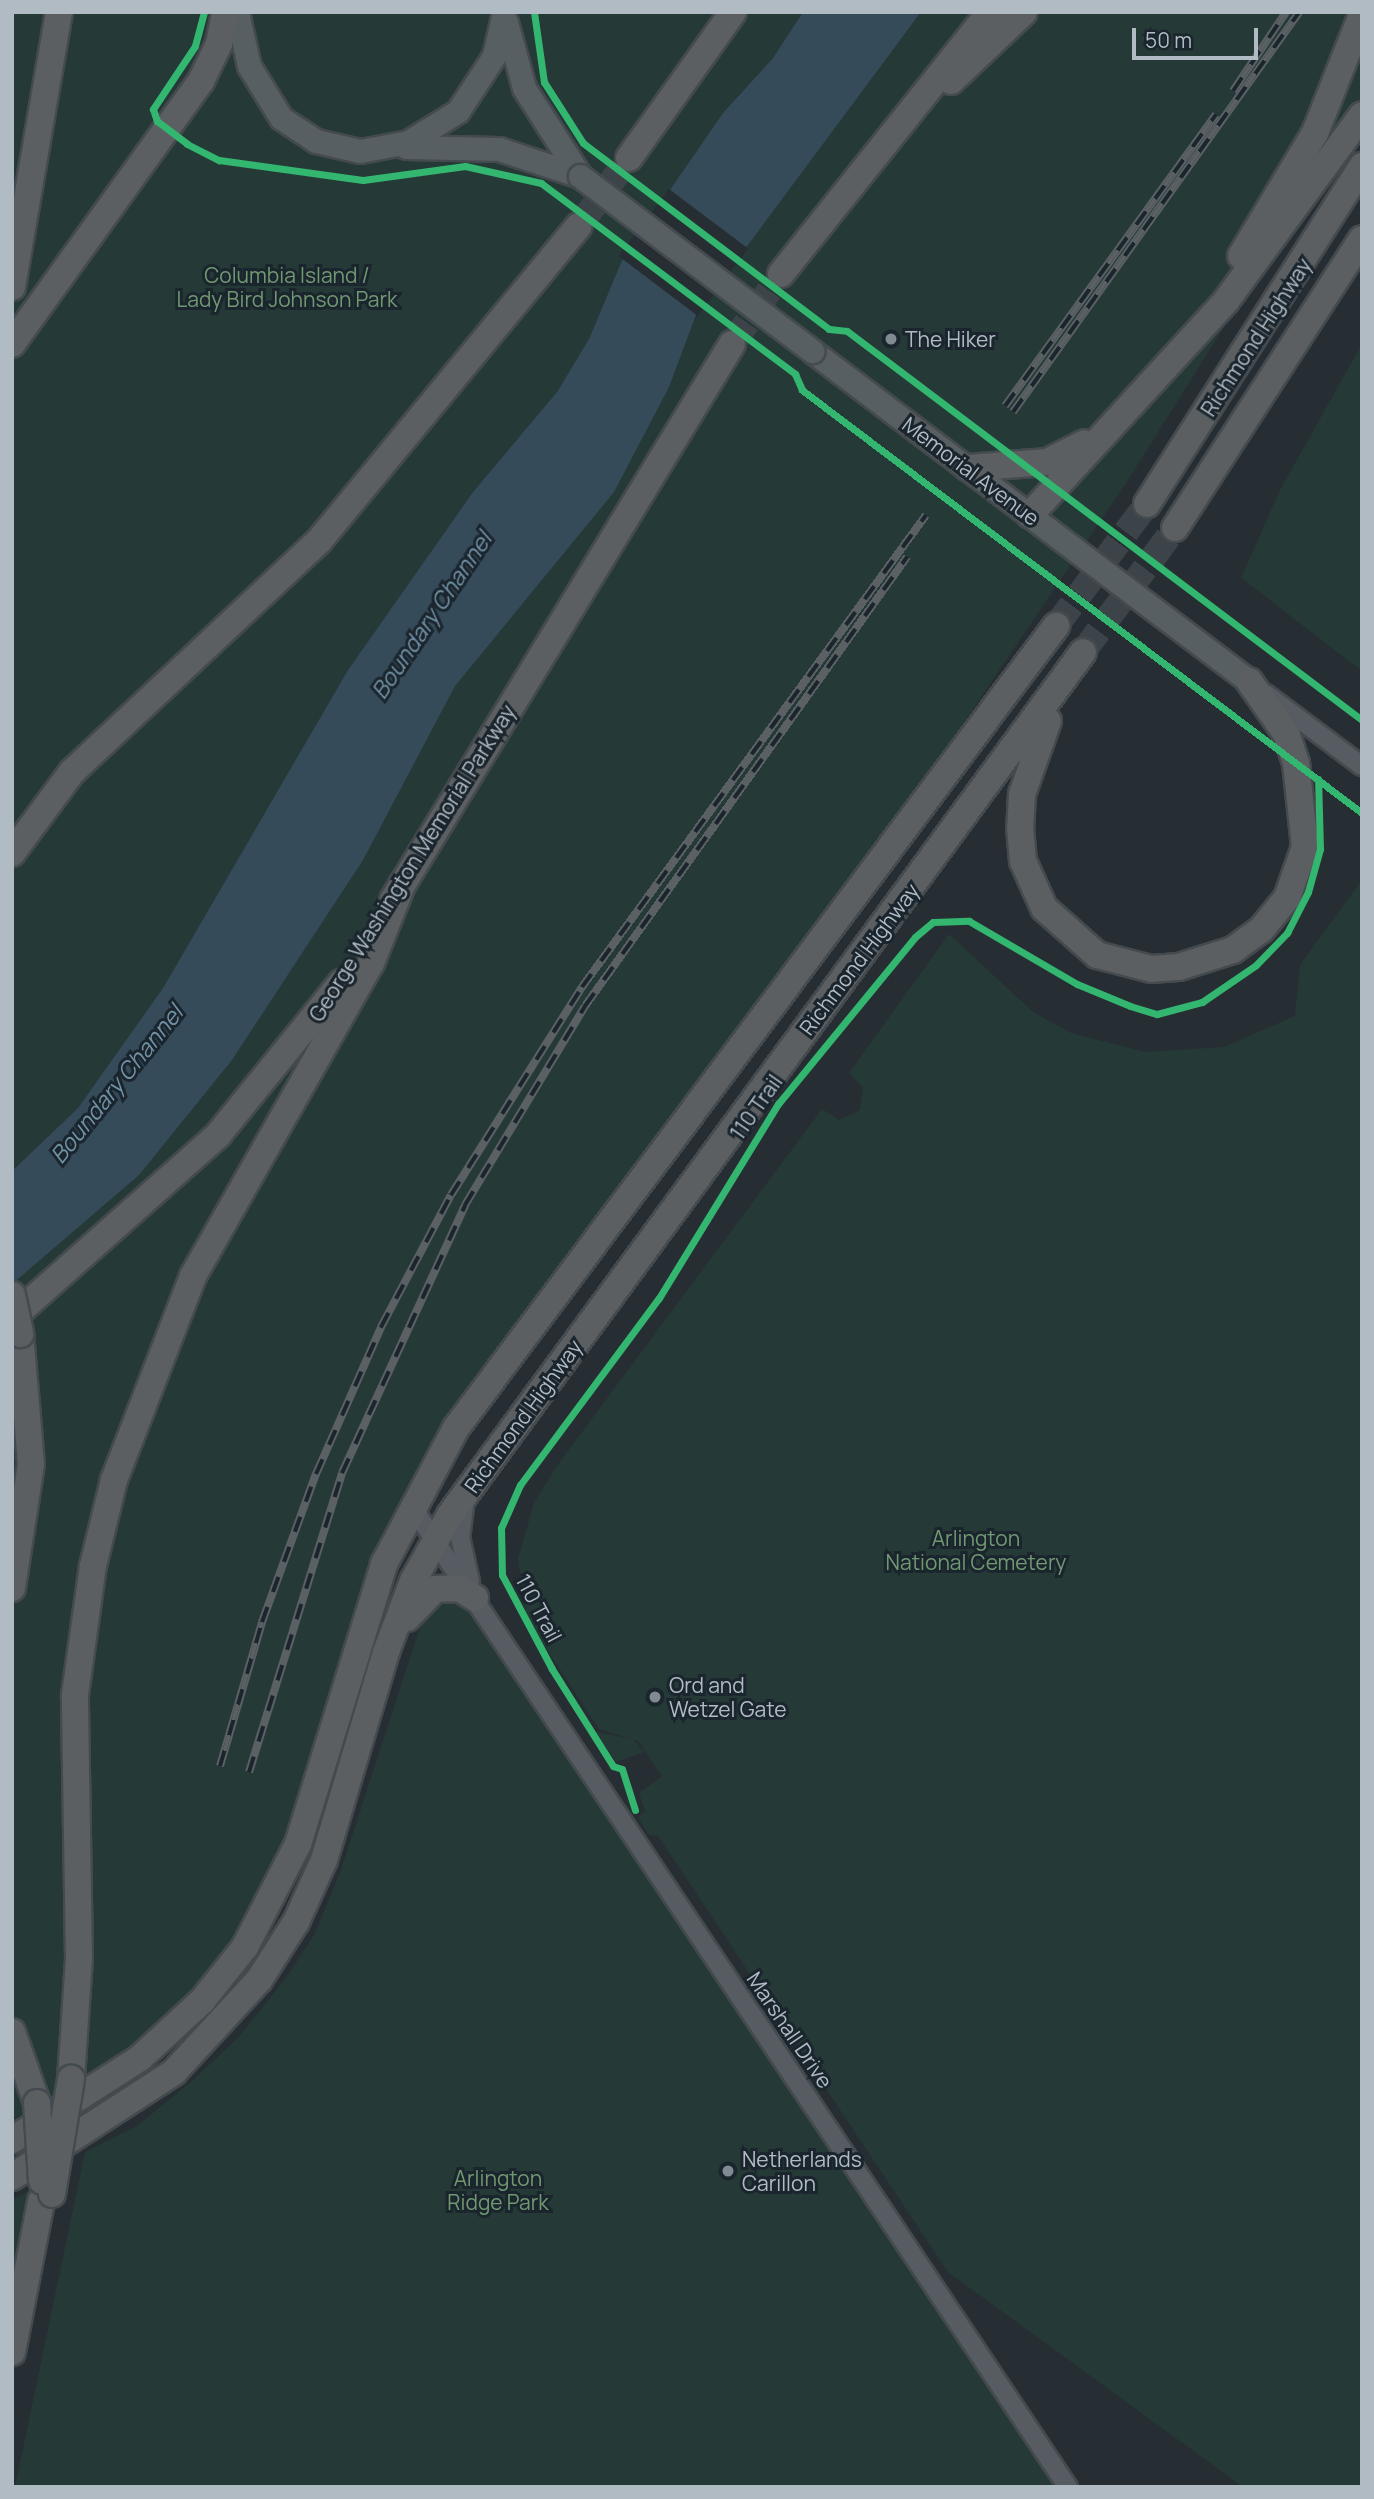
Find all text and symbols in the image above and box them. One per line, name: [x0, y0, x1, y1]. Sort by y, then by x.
scale bar: [1136, 14, 1262, 58]
text: 50 m: [1145, 26, 1192, 54]
street label: Richmond Highway: [1196, 253, 1316, 421]
park label: Columbia Island / Lady Bird Johnson Park: [177, 262, 397, 312]
place label: The Hiker: [905, 326, 996, 352]
marker: The Hiker: [883, 331, 899, 347]
street label: Memorial Avenue: [898, 411, 1044, 531]
water label: Boundary Channel: [365, 526, 497, 704]
street label: George Washington Memorial Parkway: [304, 700, 520, 1026]
street label: Richmond Highway: [794, 878, 924, 1040]
water label: Boundary Channel: [44, 999, 188, 1169]
street label: 110 Trail: [725, 1070, 787, 1144]
street label: Richmond Highway: [459, 1334, 587, 1498]
park label: Arlington National Cemetery: [886, 1525, 1066, 1575]
street label: 110 Trail: [511, 1570, 567, 1646]
place label: Ord and Wetzel Gate: [669, 1672, 786, 1722]
marker: Ord and Wetzel Gate: [647, 1689, 663, 1705]
street label: Marshall Drive: [742, 1967, 838, 2093]
place label: Netherlands Carillon: [742, 2146, 862, 2196]
marker: Netherlands Carillon: [720, 2163, 736, 2179]
park label: Arlington Ridge Park: [447, 2165, 549, 2215]

